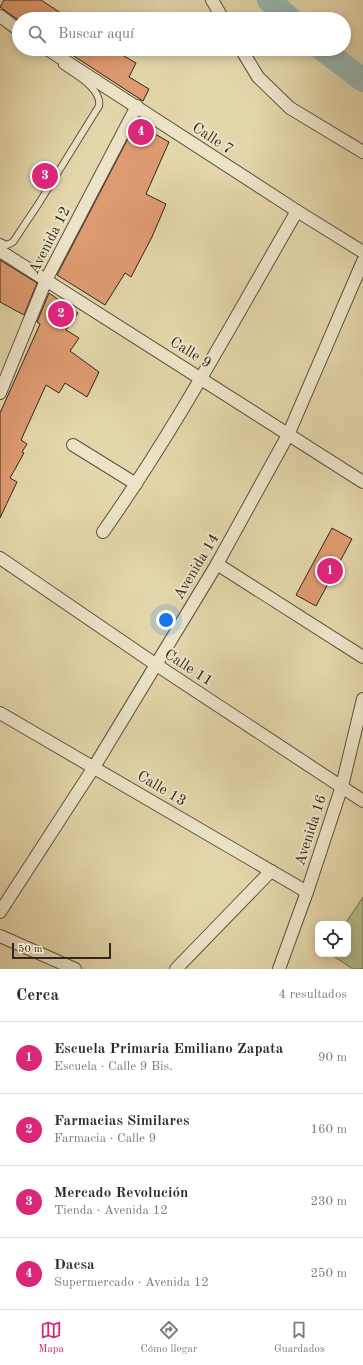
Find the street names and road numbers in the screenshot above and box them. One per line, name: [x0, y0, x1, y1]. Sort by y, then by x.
street label: Calle 7: [189, 121, 235, 158]
street label: Avenida 12: [27, 204, 74, 277]
street label: Calle 9: [167, 335, 213, 372]
street label: Avenida 14: [172, 531, 223, 602]
street label: Calle 11: [161, 647, 215, 689]
street label: Calle 13: [134, 769, 188, 810]
street label: Avenida 16: [293, 793, 330, 868]

